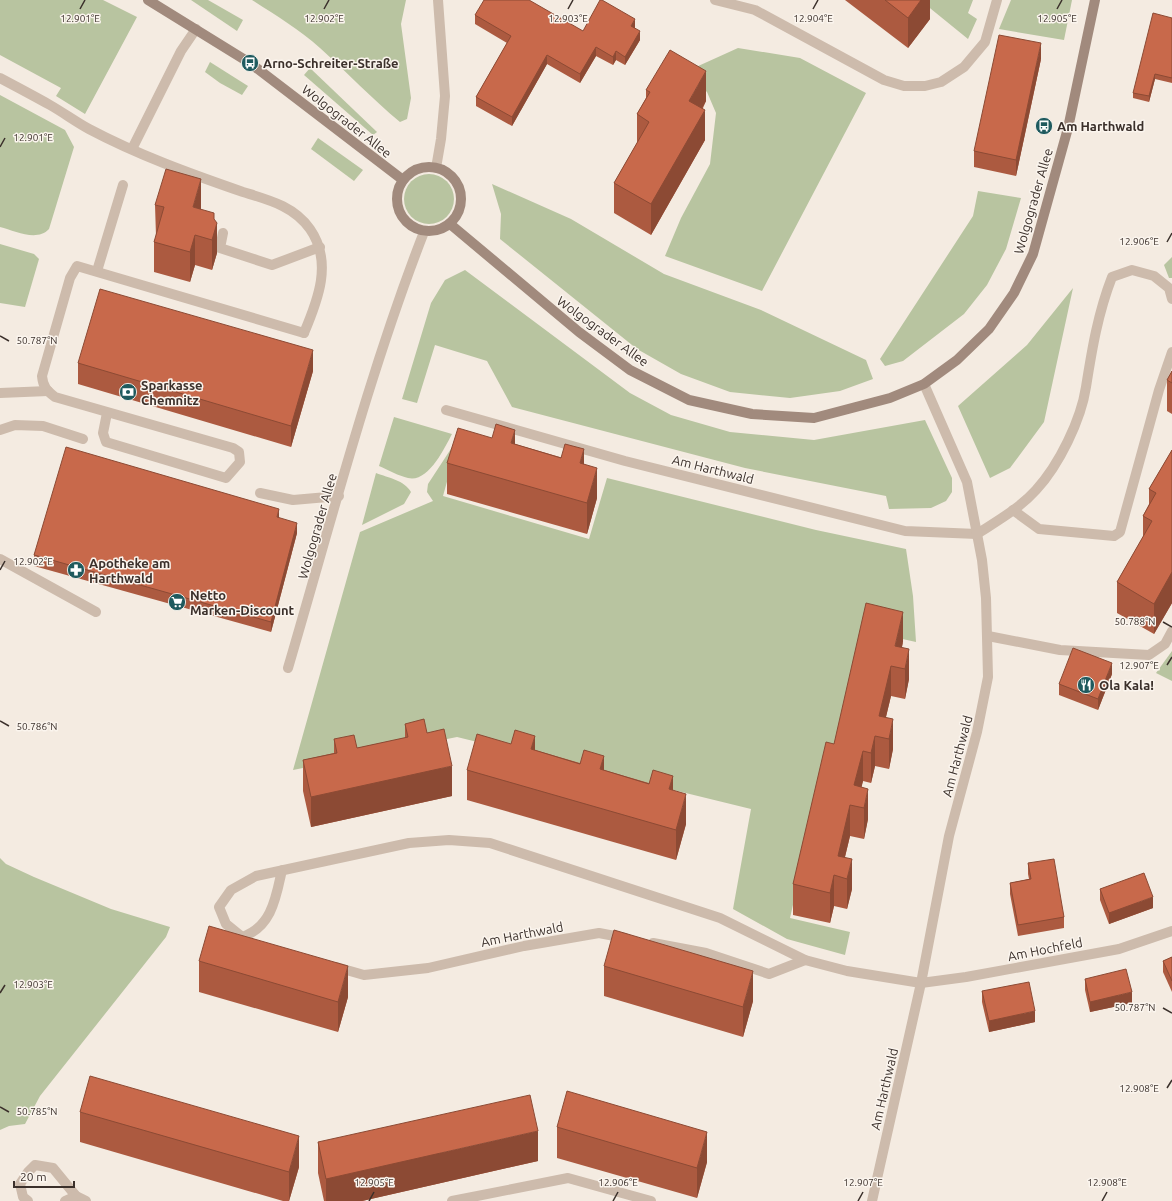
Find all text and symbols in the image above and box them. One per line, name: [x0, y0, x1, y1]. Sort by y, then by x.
text: 12.901°E: [60, 13, 100, 24]
text: 12.902°E: [304, 13, 344, 24]
text: 12.903°E: [548, 13, 588, 24]
text: 12.904°E: [793, 13, 833, 24]
text: 12.905°E: [1037, 13, 1077, 24]
bus stop icon: Arno-Schreiter-Straße: [240, 53, 260, 73]
place label: Arno-Schreiter-Straße: [263, 56, 399, 70]
street label: Wolgograder Allee: [300, 82, 394, 160]
bus stop icon: Am Harthwald: [1034, 116, 1054, 136]
place label: Am Harthwald: [1057, 119, 1144, 133]
text: 12.901°E: [13, 132, 53, 143]
street label: Wolgograder Allee: [1011, 147, 1055, 255]
text: 12.906°E: [1119, 236, 1159, 247]
street label: Wolgograder Allee: [555, 293, 651, 369]
text: 50.787°N: [16, 335, 58, 346]
place label: Sparkasse Chemnitz: [141, 378, 203, 407]
bank icon: Sparkasse Chemnitz: [118, 382, 138, 402]
street label: Am Harthwald: [671, 452, 755, 486]
street label: Wolgograder Allee: [295, 472, 339, 580]
text: 12.902°E: [13, 556, 53, 567]
place label: Apotheke am Harthwald: [89, 556, 170, 585]
pharmacy icon: Apotheke am Harthwald: [66, 560, 86, 580]
place label: Netto Marken-Discount: [190, 588, 295, 617]
supermarket icon: Netto Marken-Discount: [167, 592, 187, 612]
text: 50.788°N: [1114, 616, 1156, 627]
text: 12.907°E: [1119, 660, 1159, 671]
restaurant icon: Ola Kala!: [1076, 675, 1096, 695]
place label: Ola Kala!: [1099, 678, 1154, 692]
street label: Am Harthwald: [939, 714, 975, 798]
text: 50.786°N: [16, 721, 58, 732]
street label: Am Harthwald: [480, 919, 564, 949]
street label: Am Hochfeld: [1006, 935, 1084, 963]
text: 12.903°E: [13, 979, 53, 990]
text: 50.787°N: [1114, 1002, 1156, 1013]
street label: Am Harthwald: [868, 1047, 900, 1131]
text: 12.908°E: [1119, 1083, 1159, 1094]
text: 50.785°N: [16, 1106, 58, 1117]
scale bar: [14, 1163, 74, 1189]
text: 20 m: [20, 1170, 47, 1183]
text: 12.905°E: [354, 1177, 394, 1188]
text: 12.906°E: [598, 1177, 638, 1188]
text: 12.907°E: [843, 1177, 883, 1188]
text: 12.908°E: [1087, 1177, 1127, 1188]

